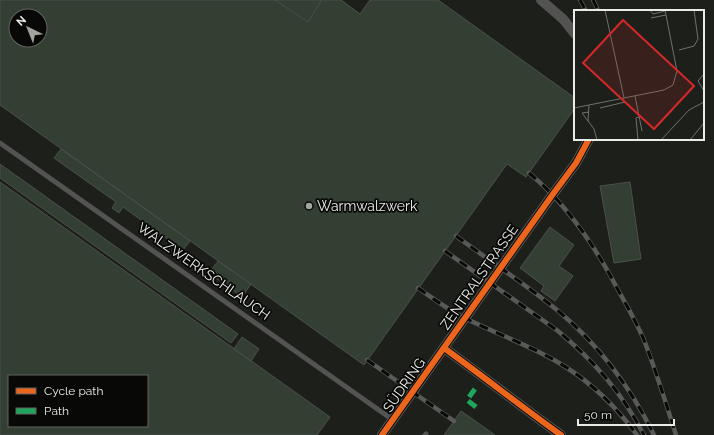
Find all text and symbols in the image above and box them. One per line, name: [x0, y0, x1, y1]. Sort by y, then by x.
north arrow: [8, 8, 48, 48]
inset map: [574, 10, 704, 140]
text: N: [14, 13, 29, 29]
place label: Warmwalzwerk: [317, 198, 418, 214]
marker: Warmwalzwerk: [304, 201, 314, 211]
street label: WALZWERKSCHLAUCH: [135, 219, 273, 323]
street label: ZENTRALSTRASSE: [437, 221, 521, 333]
street label: SÜDRING: [378, 354, 428, 415]
legend: [8, 375, 148, 427]
text: Cycle path: [44, 384, 103, 398]
scale bar: [578, 401, 674, 427]
text: Path: [44, 404, 69, 418]
text: 50 m: [584, 408, 612, 422]

